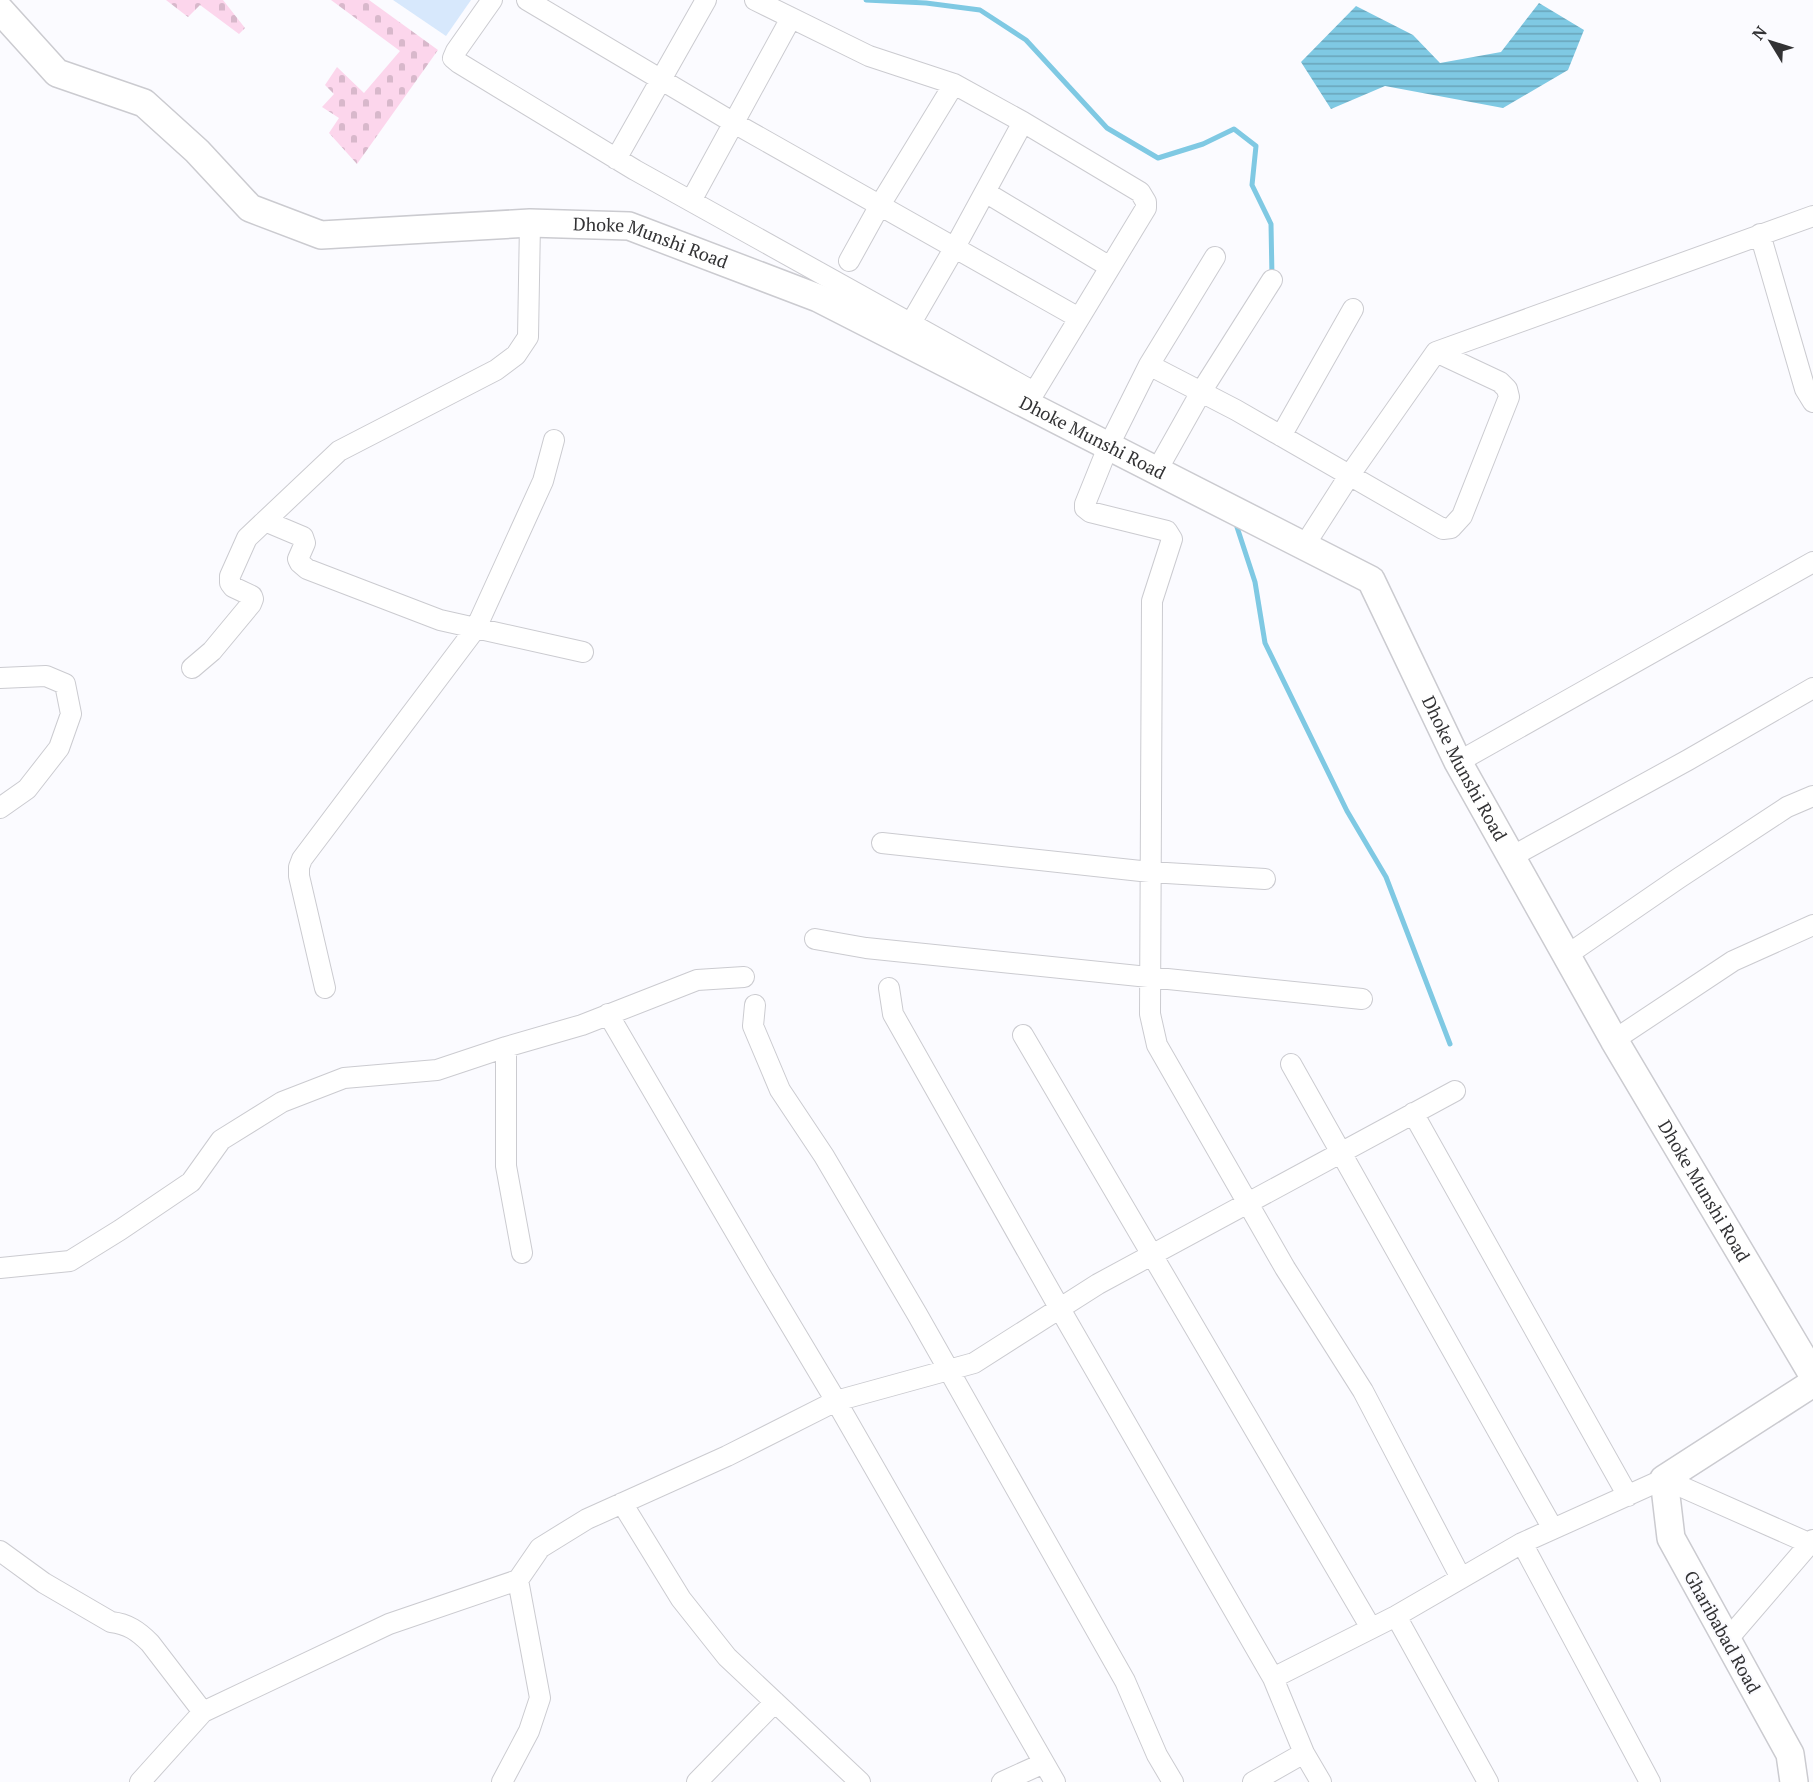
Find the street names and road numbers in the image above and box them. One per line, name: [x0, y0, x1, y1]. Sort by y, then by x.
street label: Dhoke Munshi Road: [573, 211, 732, 274]
street label: Dhoke Munshi Road: [1016, 390, 1170, 484]
street label: Dhoke Munshi Road: [1417, 692, 1513, 845]
street label: Dhoke Munshi Road: [1653, 1115, 1756, 1266]
street label: Gharibabad Road: [1679, 1566, 1767, 1697]

